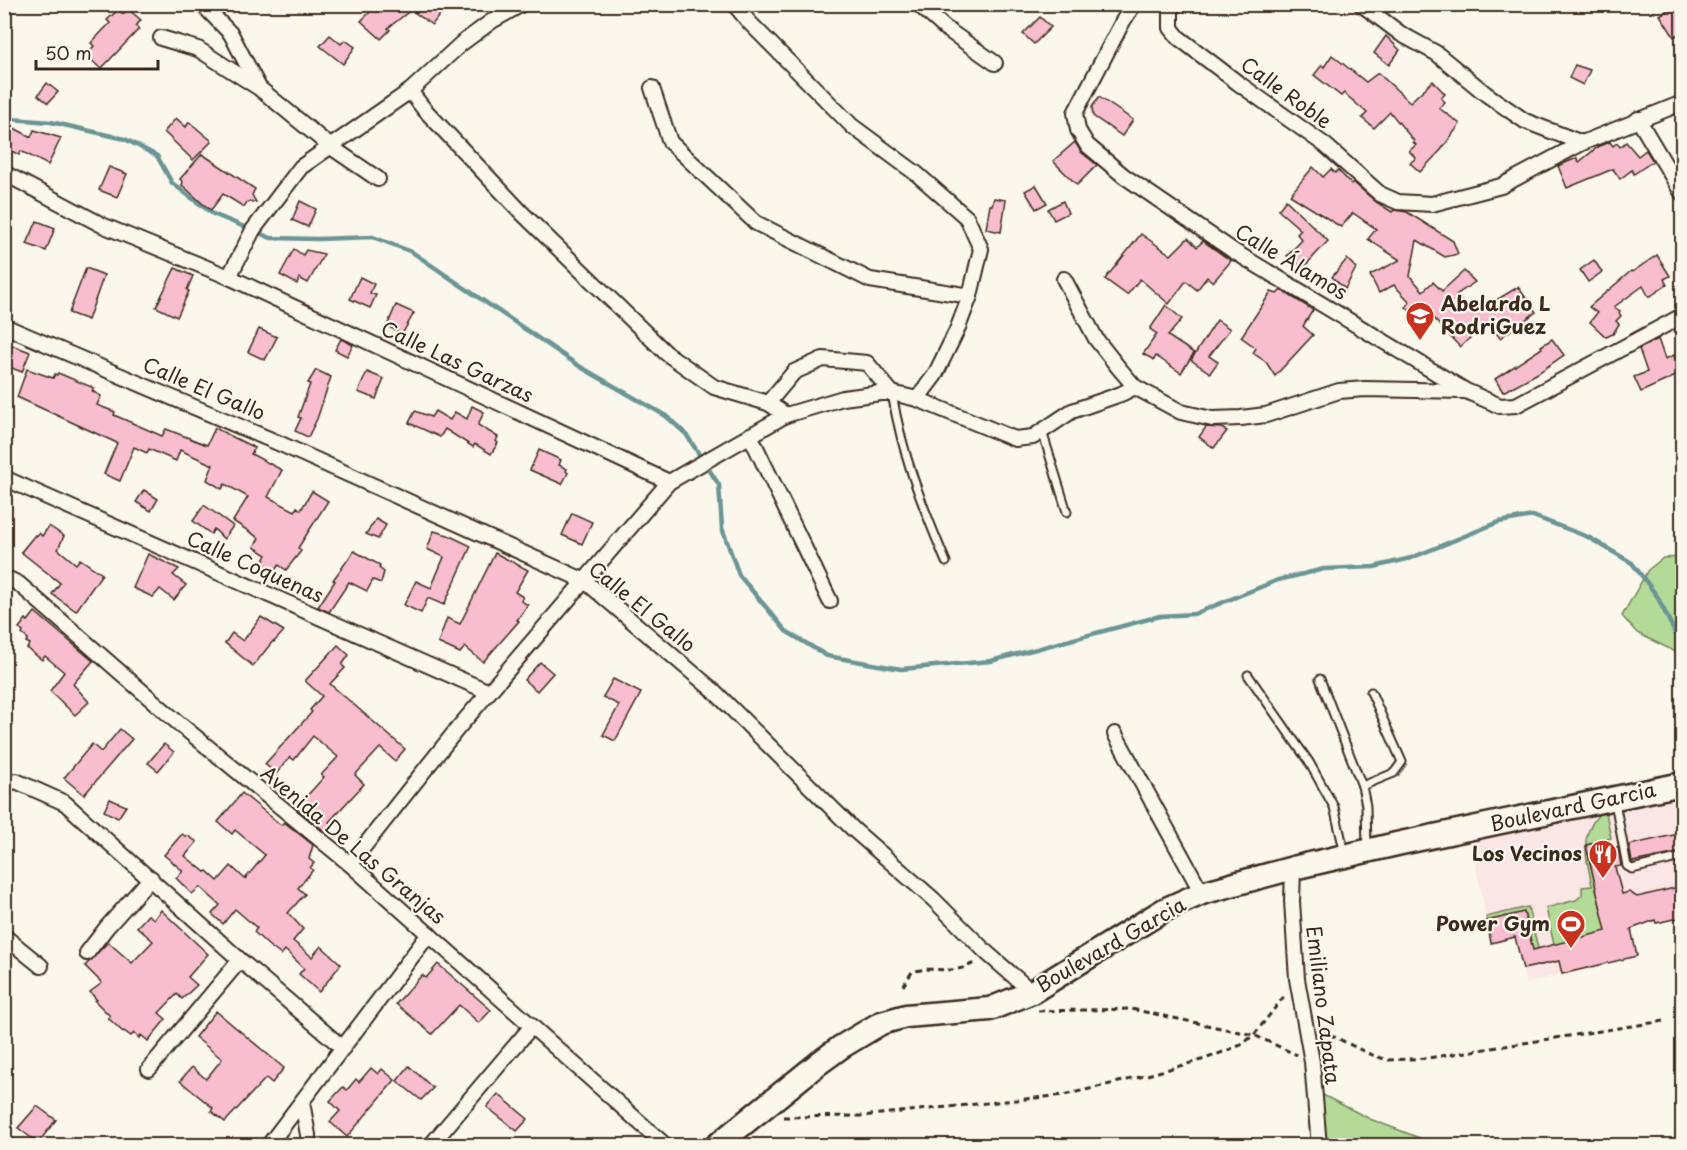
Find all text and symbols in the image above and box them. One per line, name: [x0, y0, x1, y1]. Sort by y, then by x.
scale bar: [36, 33, 158, 71]
text: 50 m: [45, 39, 92, 66]
street label: Calle Roble: [1235, 49, 1338, 135]
street label: Calle Álamos: [1230, 216, 1354, 307]
place label: Abelardo L RodriGuez: [1441, 288, 1551, 341]
school or university icon: Abelardo L RodriGuez: [1404, 300, 1436, 342]
street label: Calle Las Garzas: [376, 313, 538, 410]
street label: Calle El Gallo: [139, 349, 270, 427]
street label: Calle Coquenas: [182, 522, 329, 610]
street label: Calle El Gallo: [583, 554, 703, 659]
street label: Avenida De Las Granjas: [255, 758, 453, 931]
street label: Boulevard Garcia: [1487, 774, 1659, 838]
place label: Los Vecinos: [1472, 838, 1582, 868]
restaurant icon: Los Vecinos: [1587, 838, 1619, 880]
street label: Boulevard Garcia: [1030, 889, 1192, 999]
place label: Power Gym: [1436, 908, 1550, 938]
sports icon: Power Gym: [1555, 908, 1587, 950]
street label: Emiliano Zapata: [1299, 924, 1349, 1086]

